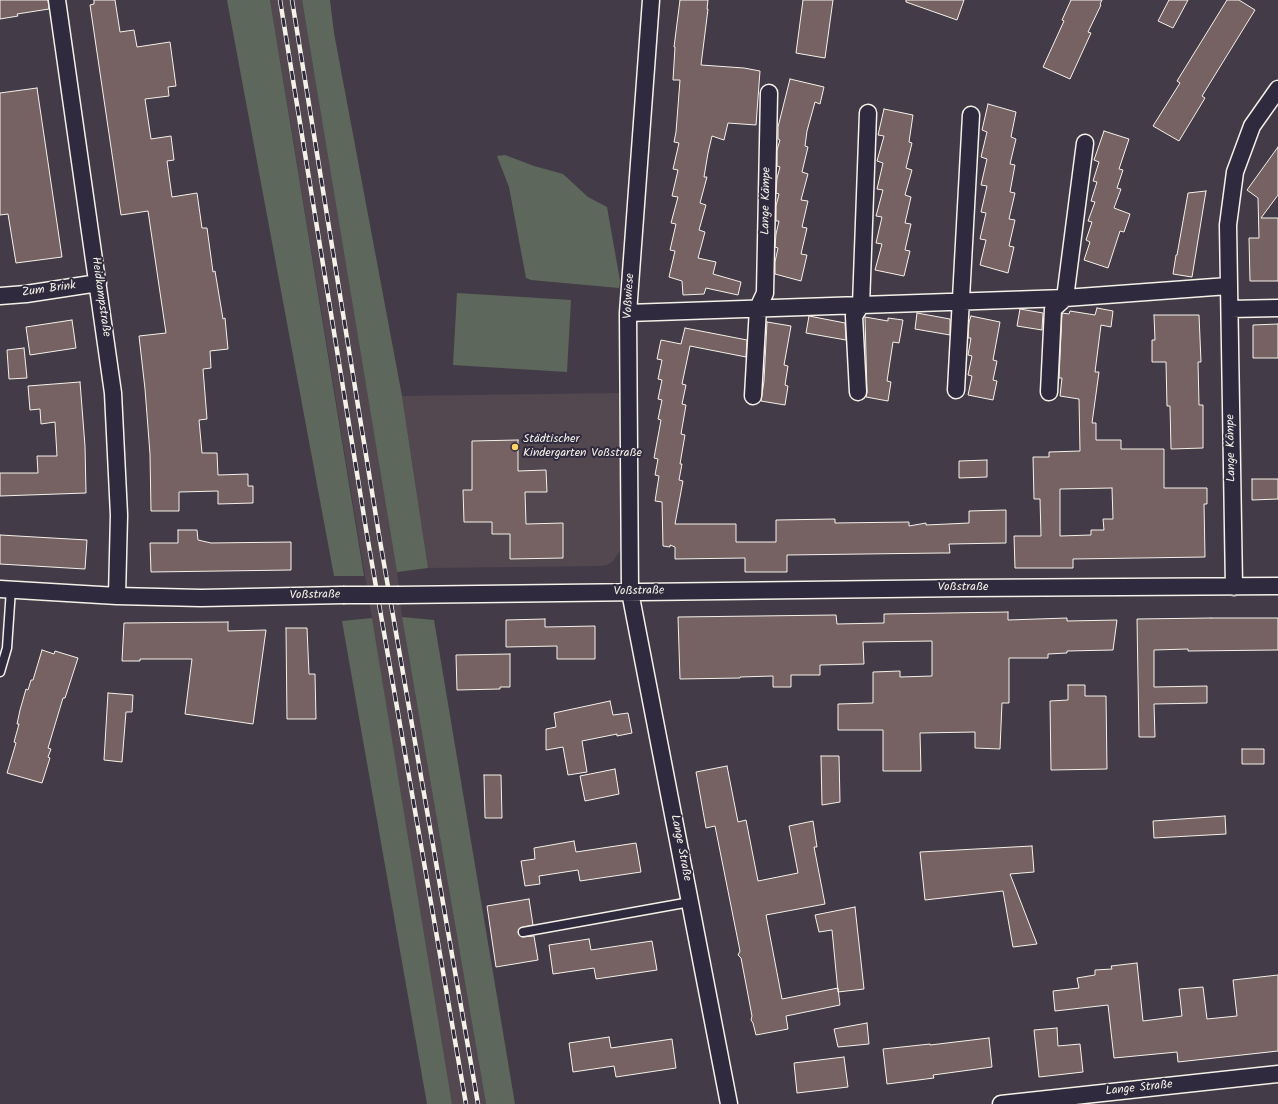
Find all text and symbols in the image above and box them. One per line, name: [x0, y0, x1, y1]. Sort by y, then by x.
street label: Lange Kämpe: [759, 167, 775, 235]
street label: Heidkampstraße: [87, 256, 113, 338]
street label: Voßwiese: [622, 273, 638, 319]
street label: Zum Brink: [21, 279, 77, 301]
street label: Lange Kämpe: [1224, 414, 1240, 482]
place label: Städtischer Kindergarten Voßstraße: [523, 433, 642, 461]
marker: Städtischer Kindergarten Voßstraße: [510, 442, 520, 452]
street label: Voßstraße: [938, 581, 988, 595]
street label: Voßstraße: [614, 584, 664, 600]
street label: Voßstraße: [290, 588, 340, 604]
street label: Lange Straße: [666, 813, 694, 883]
street label: Lange Straße: [1105, 1078, 1173, 1100]

